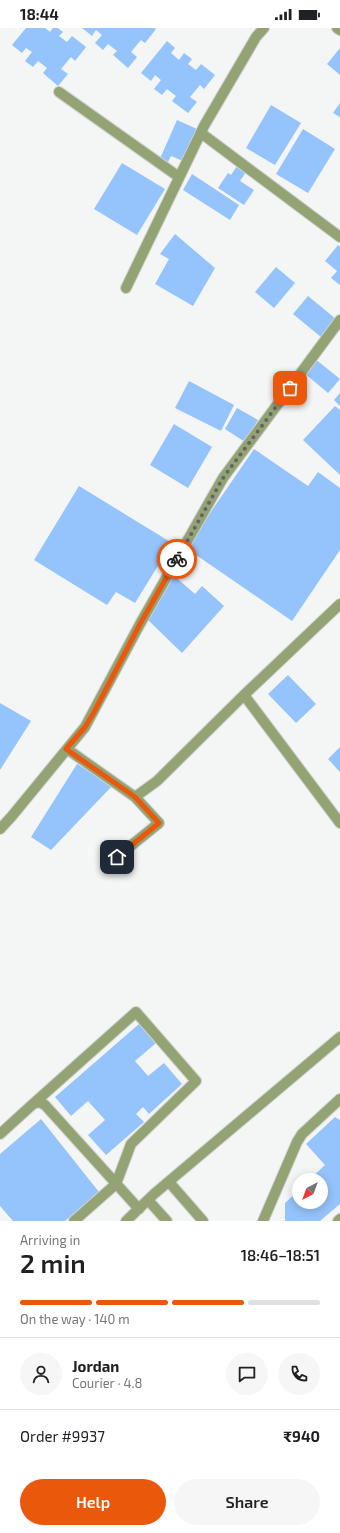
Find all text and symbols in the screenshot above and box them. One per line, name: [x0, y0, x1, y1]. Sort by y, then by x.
text: 18:44: [20, 5, 59, 23]
pin: [273, 371, 307, 405]
icon: bag: [279, 377, 301, 399]
courier: [157, 539, 197, 579]
icon: bike: [166, 548, 188, 570]
pin: [100, 840, 134, 874]
icon: home: [106, 846, 128, 868]
north arrow: [292, 1173, 328, 1209]
map controls: [292, 1173, 328, 1209]
text: Arriving in: [20, 1232, 80, 1248]
text: 18:46–18:51: [241, 1246, 320, 1264]
text: 2 min: [20, 1247, 86, 1278]
text: On the way · 140 m: [20, 1311, 130, 1327]
button: person: [20, 1353, 62, 1395]
button: chat: [226, 1353, 268, 1395]
button: phone: [278, 1353, 320, 1395]
text: Jordan: [72, 1357, 119, 1375]
text: Courier · 4.8: [72, 1375, 142, 1391]
text: Order #9937: [20, 1427, 105, 1445]
text: ₹940: [283, 1427, 320, 1445]
button: Help: [20, 1479, 166, 1525]
button: Share: [174, 1479, 320, 1525]

